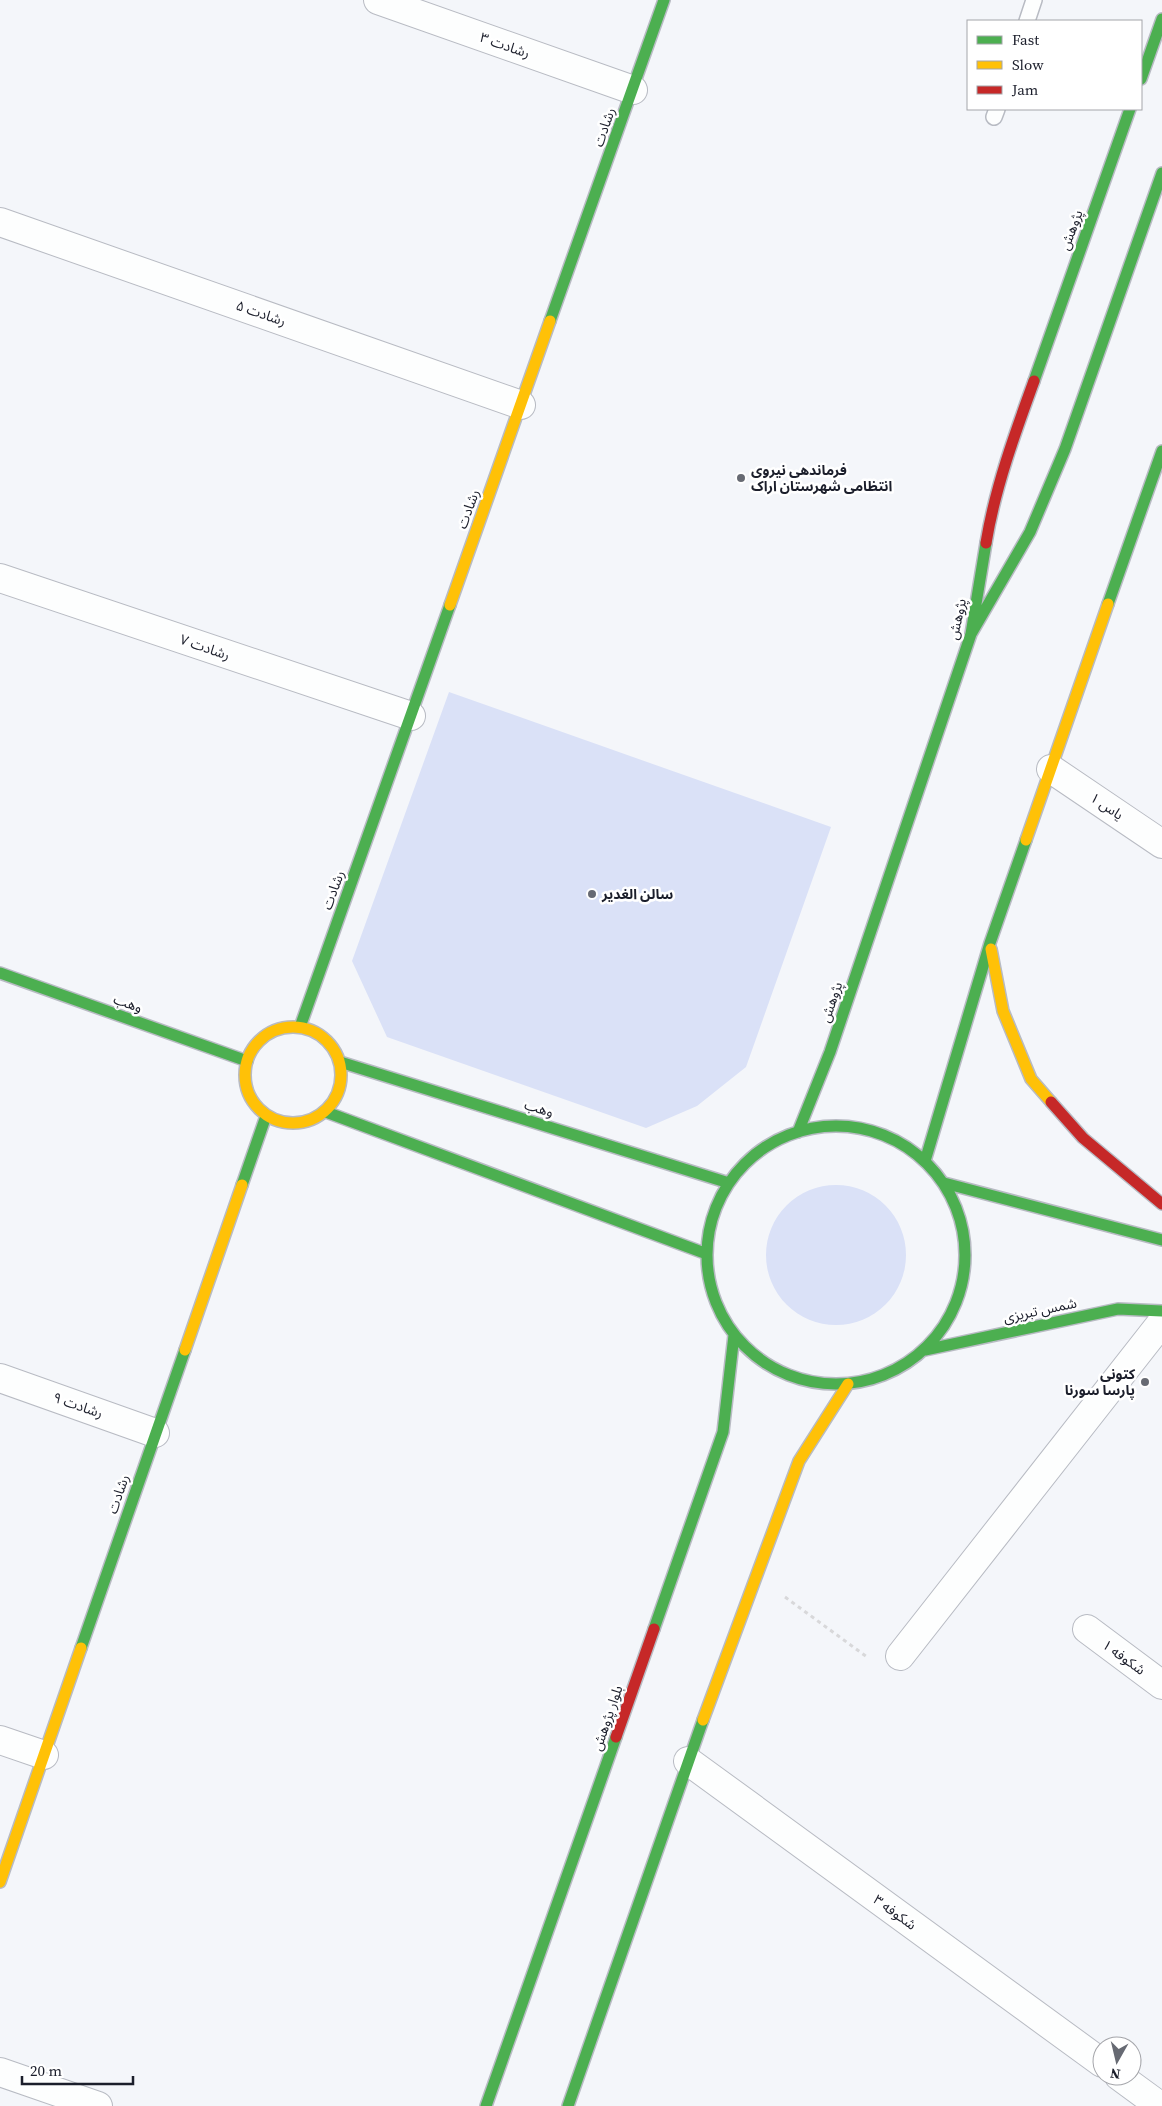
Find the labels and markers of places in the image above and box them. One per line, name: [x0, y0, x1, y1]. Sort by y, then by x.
place label: فرماندهی نیروی انتظامی شهرستان اراک: [751, 460, 892, 496]
marker: فرماندهی نیروی انتظامی شهرستان اراک: [735, 472, 747, 484]
place label: سالن الغدیر: [601, 884, 673, 904]
marker: سالن الغدیر: [586, 888, 598, 900]
place label: کتونی پارسا سورنا: [1065, 1364, 1136, 1400]
marker: کتونی پارسا سورنا: [1139, 1376, 1151, 1388]

